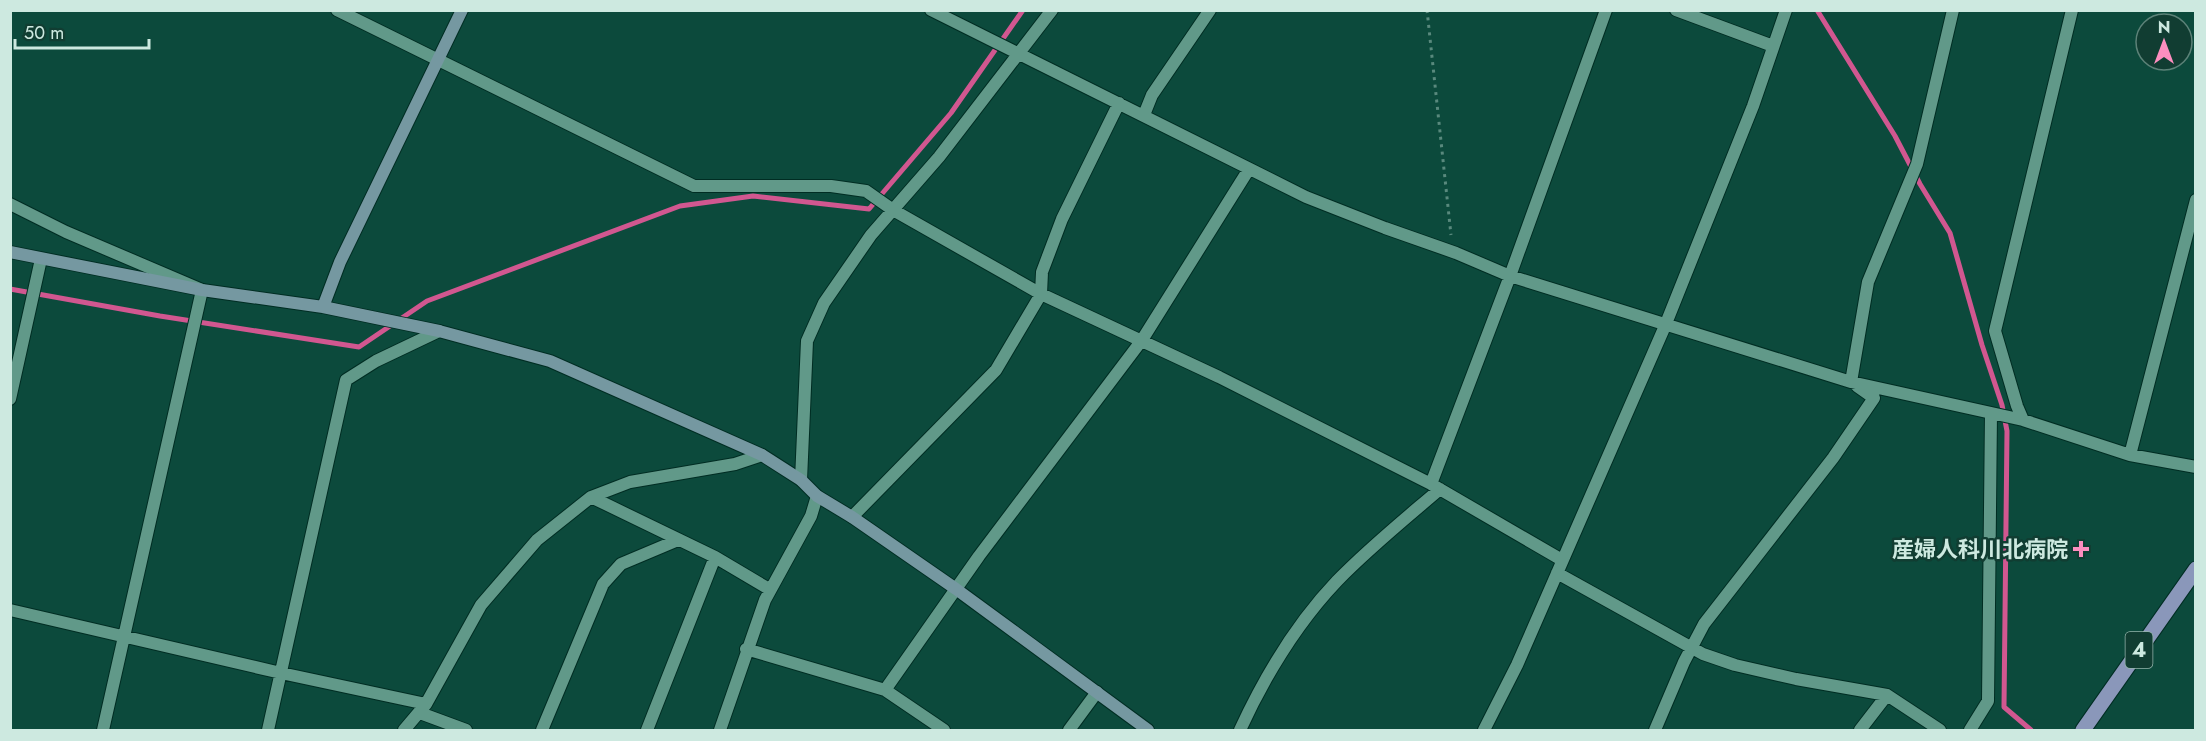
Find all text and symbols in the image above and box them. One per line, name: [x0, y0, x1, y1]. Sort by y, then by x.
scale bar: [15, 12, 148, 50]
north arrow: [2134, 12, 2194, 72]
text: N: [2158, 16, 2170, 39]
text: 50 m: [24, 20, 64, 46]
place label: 産婦人科川北病院: [1892, 533, 2068, 565]
marker: 産婦人科川北病院: [2072, 540, 2090, 558]
road number: 4: [2126, 632, 2152, 668]

